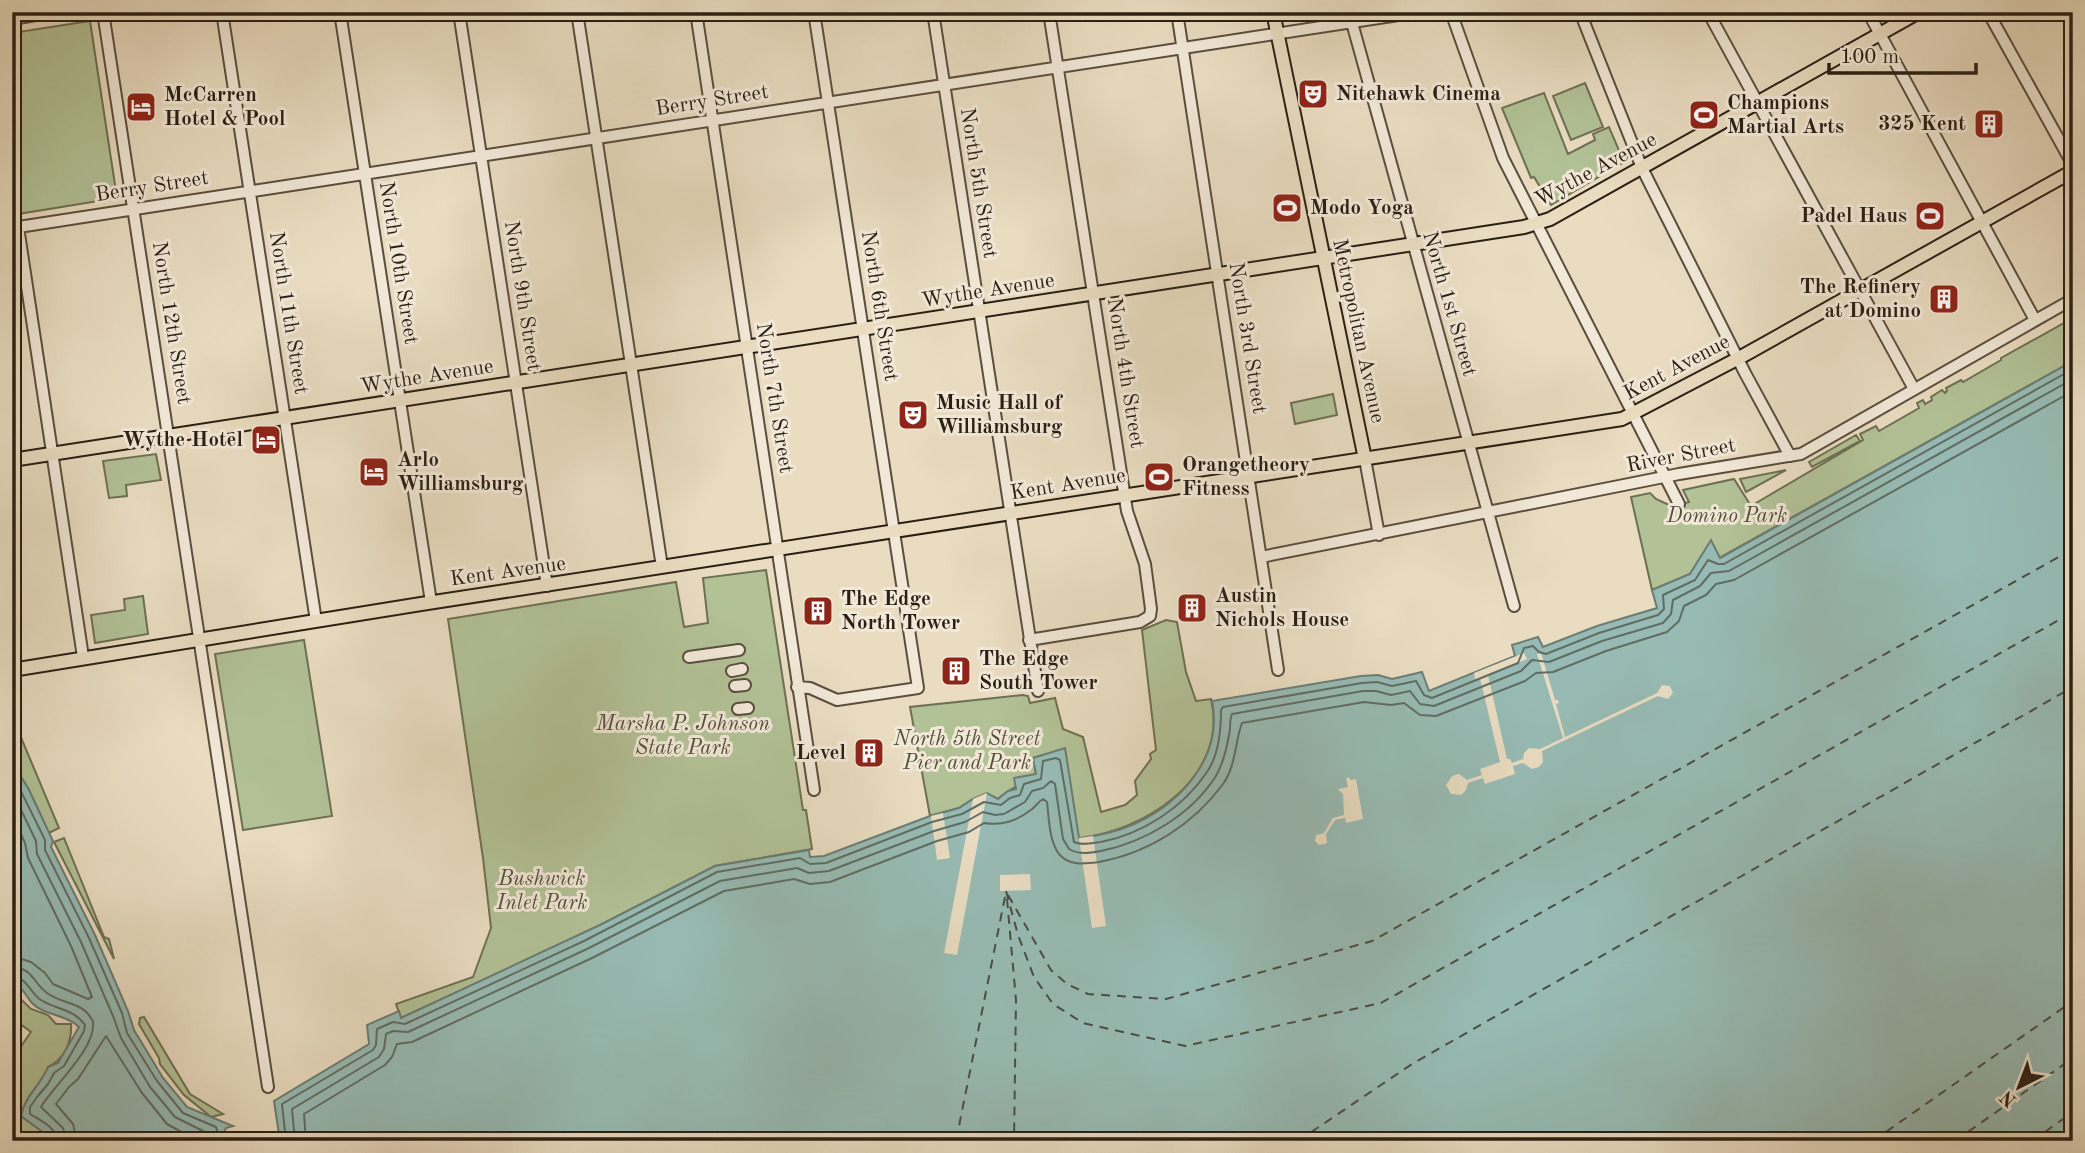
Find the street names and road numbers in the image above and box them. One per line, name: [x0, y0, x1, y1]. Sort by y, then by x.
street label: Berry Street: [654, 82, 770, 120]
street label: North 5th Street: [956, 106, 1000, 260]
street label: Wythe Avenue: [1532, 129, 1660, 211]
street label: Berry Street: [94, 168, 210, 206]
street label: North 10th Street: [375, 180, 421, 346]
street label: North 9th Street: [500, 219, 544, 373]
street label: North 6th Street: [857, 229, 901, 383]
street label: North 1st Street: [1418, 229, 1480, 379]
street label: North 11th Street: [265, 230, 311, 396]
street label: Metropolitan Avenue: [1328, 237, 1388, 425]
street label: North 12th Street: [148, 240, 194, 406]
street label: North 3rd Street: [1225, 261, 1269, 415]
street label: Wythe Avenue: [920, 270, 1056, 312]
street label: North 4th Street: [1103, 296, 1147, 450]
street label: North 7th Street: [752, 321, 796, 475]
street label: Kent Avenue: [1621, 331, 1733, 405]
street label: Wythe Avenue: [359, 356, 495, 398]
street label: River Street: [1625, 435, 1737, 477]
street label: Kent Avenue: [1009, 465, 1127, 505]
street label: Kent Avenue: [449, 553, 567, 591]

